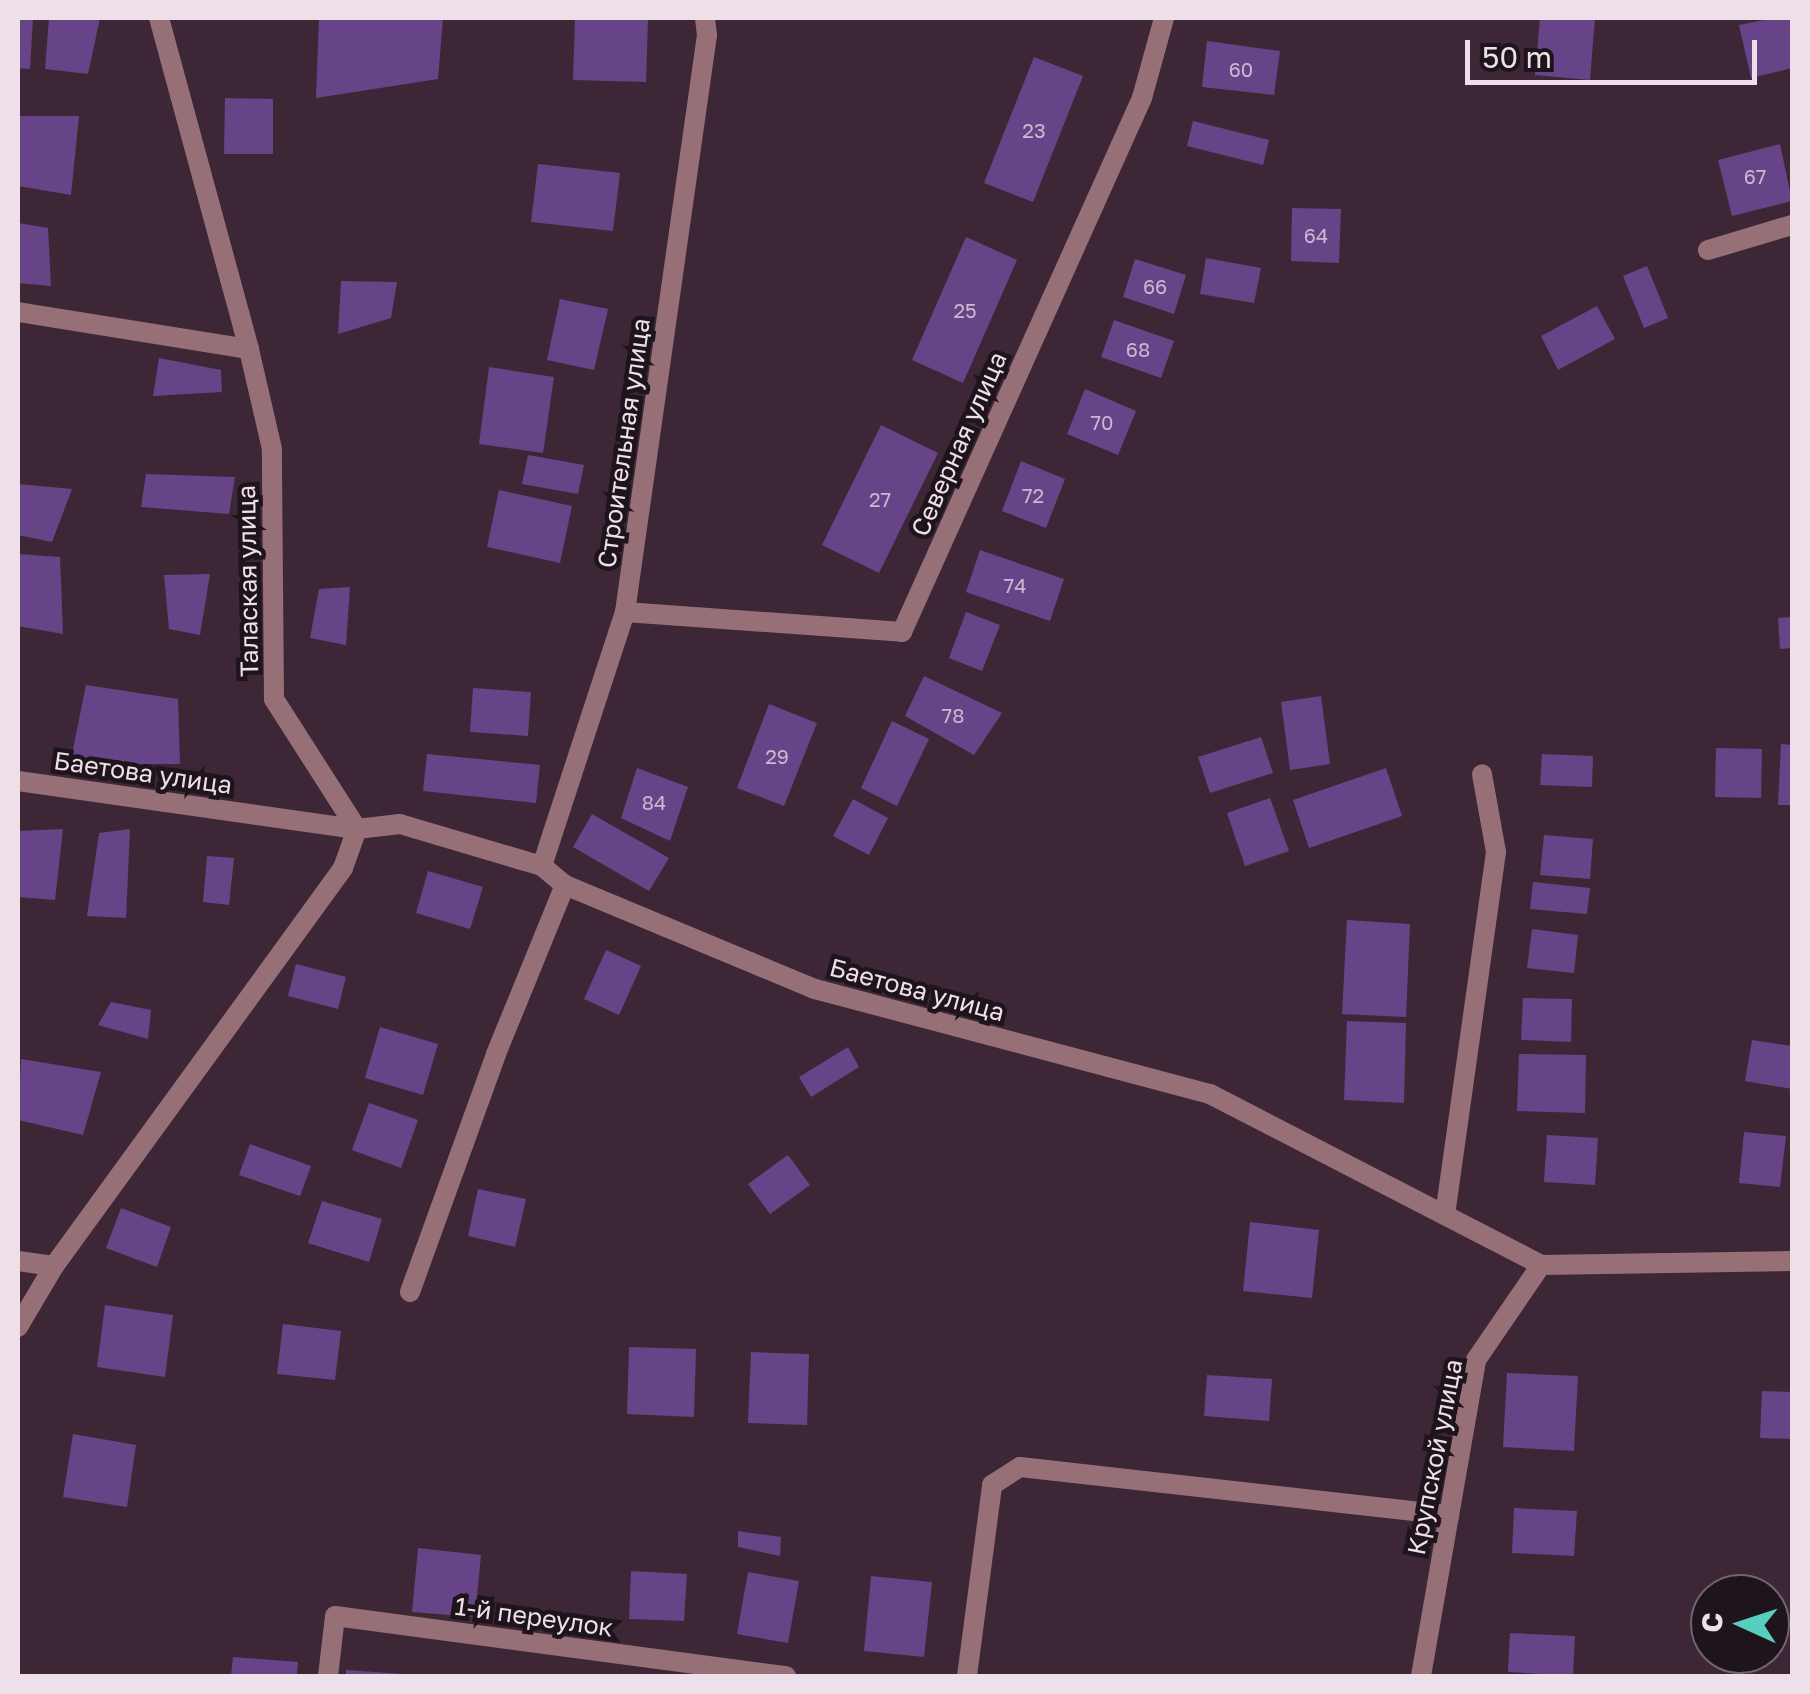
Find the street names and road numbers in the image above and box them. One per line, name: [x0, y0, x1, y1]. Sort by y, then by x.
street label: Строительная улица: [592, 316, 656, 570]
street label: Северная улица: [905, 347, 1013, 541]
street label: Талаская улица: [231, 485, 265, 677]
street label: Баетова улица: [52, 746, 234, 800]
street label: Баетова улица: [826, 952, 1008, 1028]
street label: Крупской улица: [1401, 1357, 1469, 1557]
street label: 1-й переулок: [453, 1591, 615, 1643]

